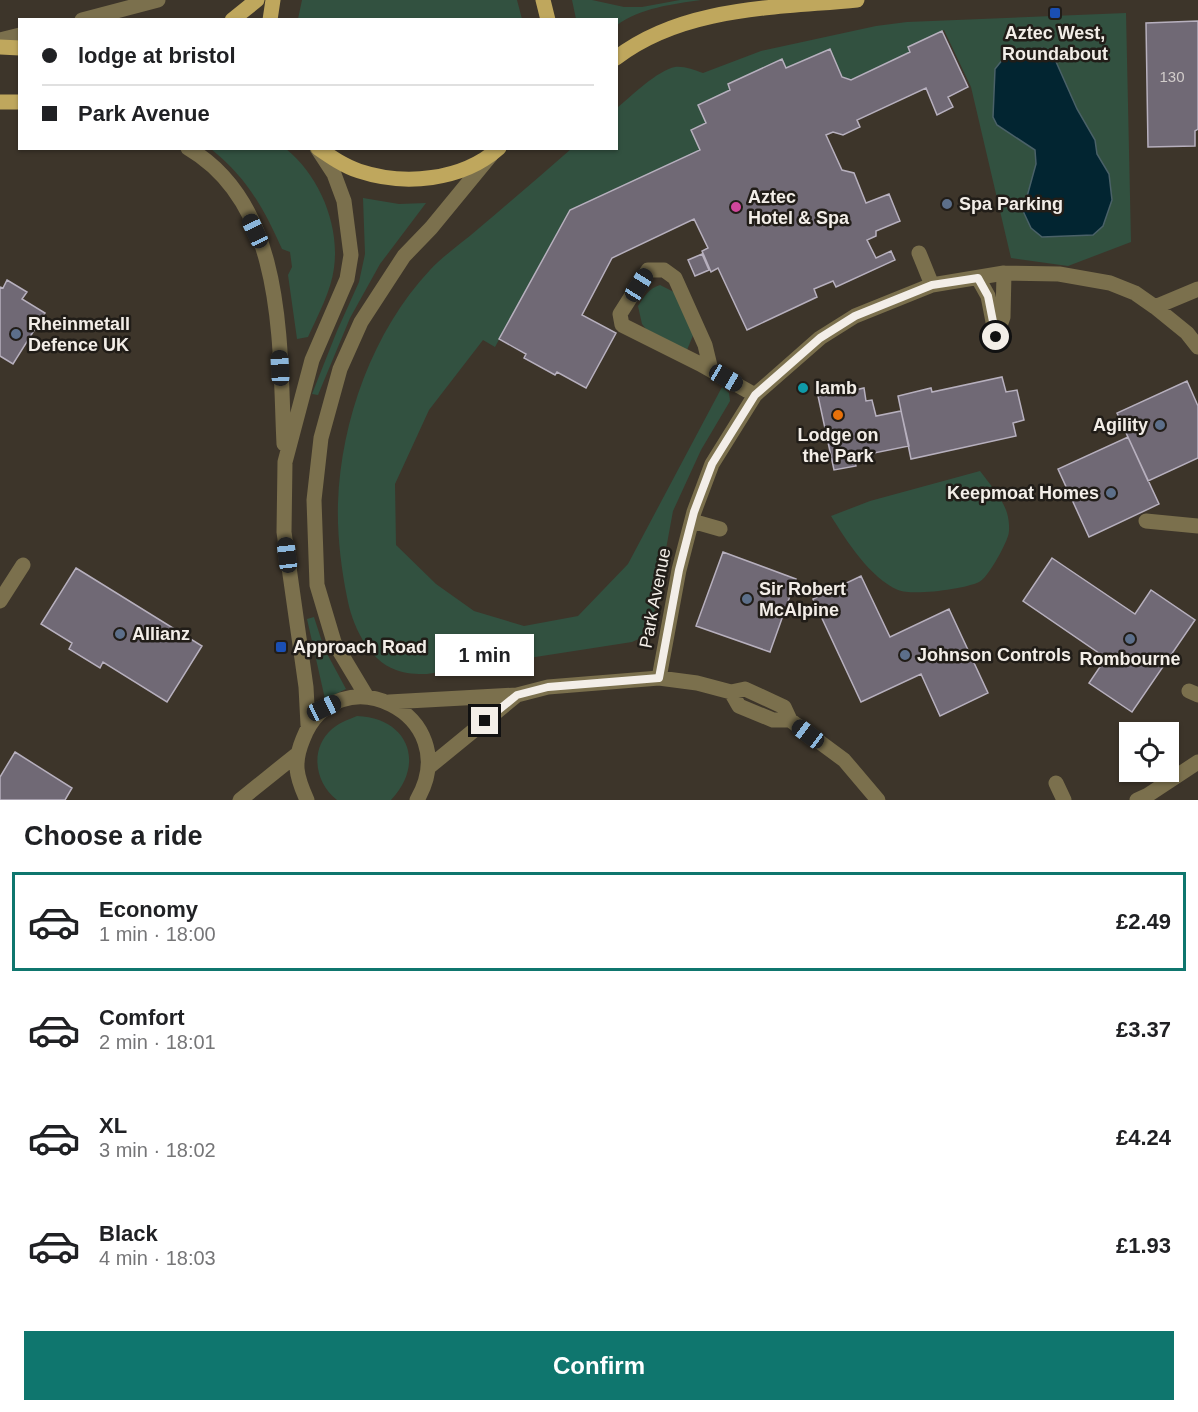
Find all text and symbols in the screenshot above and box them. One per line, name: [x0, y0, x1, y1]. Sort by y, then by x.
marker: Aztec West, Roundabout: [1048, 6, 1062, 20]
place label: Aztec West, Roundabout: [1002, 23, 1108, 64]
text: lodge at bristol: [78, 43, 236, 68]
house number: 130: [1159, 68, 1185, 85]
text: Park Avenue: [78, 101, 210, 126]
place label: Aztec Hotel & Spa: [748, 187, 850, 228]
place label: Spa Parking: [959, 194, 1063, 214]
marker: Spa Parking: [940, 197, 954, 211]
marker: Aztec Hotel & Spa: [729, 200, 743, 214]
car: [239, 211, 271, 251]
car: [622, 265, 656, 305]
place label: Rheinmetall Defence UK: [28, 314, 130, 355]
route start: [982, 323, 1009, 350]
marker: Rheinmetall Defence UK: [9, 327, 23, 341]
car: [270, 350, 290, 386]
car: [706, 361, 746, 395]
place label: lamb: [815, 378, 857, 398]
marker: lamb: [796, 381, 810, 395]
marker: Lodge on the Park: [831, 408, 845, 422]
place label: Agility: [1093, 415, 1148, 435]
marker: Agility: [1153, 418, 1167, 432]
place label: Lodge on the Park: [798, 425, 878, 466]
place label: Keepmoat Homes: [947, 483, 1099, 503]
marker: Keepmoat Homes: [1104, 486, 1118, 500]
car: [276, 536, 298, 574]
street label: Park Avenue: [635, 546, 675, 650]
place label: Sir Robert McAlpine: [759, 579, 846, 620]
marker: Sir Robert McAlpine: [740, 592, 754, 606]
place label: Allianz: [132, 624, 190, 644]
marker: Allianz: [113, 627, 127, 641]
marker: Rombourne: [1123, 632, 1137, 646]
callout: 1 min: [436, 634, 534, 676]
place label: Approach Road: [293, 637, 427, 657]
marker: Approach Road: [274, 640, 288, 654]
text: 1 min: [458, 644, 511, 666]
place label: Johnson Controls: [917, 645, 1071, 665]
marker: Johnson Controls: [898, 648, 912, 662]
place label: Rombourne: [1080, 649, 1181, 669]
car: [304, 692, 344, 724]
route end: [471, 707, 498, 734]
car: [788, 716, 828, 752]
map controls: [1119, 722, 1179, 782]
button: locate: [1119, 722, 1179, 782]
text: Choose a ride: [24, 821, 203, 851]
icon: car: [27, 895, 81, 949]
text: Economy: [99, 897, 198, 922]
text: £2.49: [1116, 909, 1171, 934]
text: 1 min · 18:00: [99, 923, 216, 945]
icon: car: [27, 1003, 81, 1057]
text: Comfort: [99, 1005, 185, 1030]
text: £3.37: [1116, 1017, 1171, 1042]
text: 2 min · 18:01: [99, 1031, 216, 1053]
icon: car: [27, 1111, 81, 1165]
text: XL: [99, 1113, 127, 1138]
text: £4.24: [1116, 1125, 1171, 1150]
text: 3 min · 18:02: [99, 1139, 216, 1161]
icon: car: [27, 1219, 81, 1273]
text: Black: [99, 1221, 158, 1246]
text: £1.93: [1116, 1233, 1171, 1258]
text: 4 min · 18:03: [99, 1247, 216, 1269]
button: Confirm: [24, 1331, 1174, 1400]

